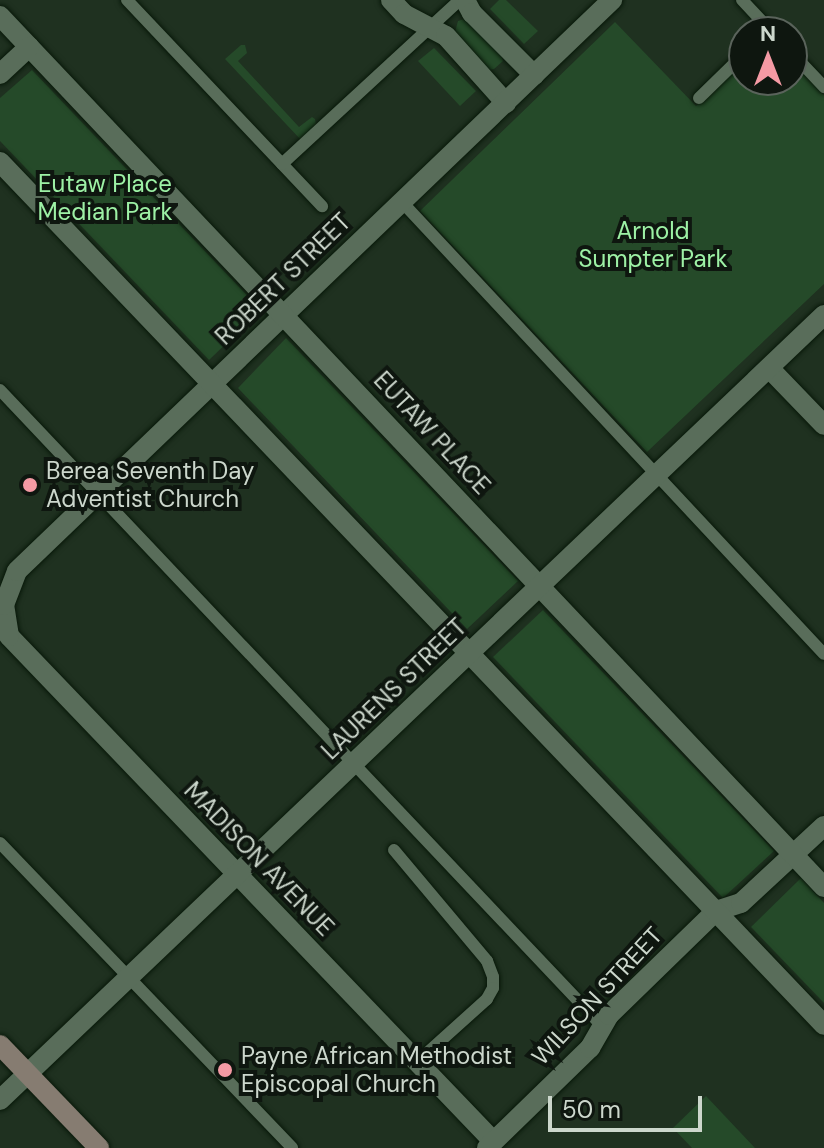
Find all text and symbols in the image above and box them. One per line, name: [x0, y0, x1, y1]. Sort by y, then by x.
north arrow: [728, 16, 808, 96]
text: N: [760, 19, 776, 48]
park label: Eutaw Place Median Park: [37, 170, 173, 226]
street label: ROBERT STREET: [209, 207, 357, 351]
park label: Arnold Sumpter Park: [579, 217, 727, 273]
street label: EUTAW PLACE: [368, 366, 496, 500]
place label: Berea Seventh Day Adventist Church: [46, 457, 254, 513]
marker: Berea Seventh Day Adventist Church: [21, 476, 39, 494]
street label: LAURENS STREET: [316, 613, 472, 765]
street label: MADISON AVENUE: [178, 776, 340, 942]
street label: WILSON STREET: [526, 921, 668, 1071]
place label: Payne African Methodist Episcopal Church: [241, 1042, 512, 1098]
marker: Payne African Methodist Episcopal Church: [216, 1061, 234, 1079]
scale bar: [552, 1080, 706, 1130]
text: 50 m: [562, 1094, 621, 1125]

